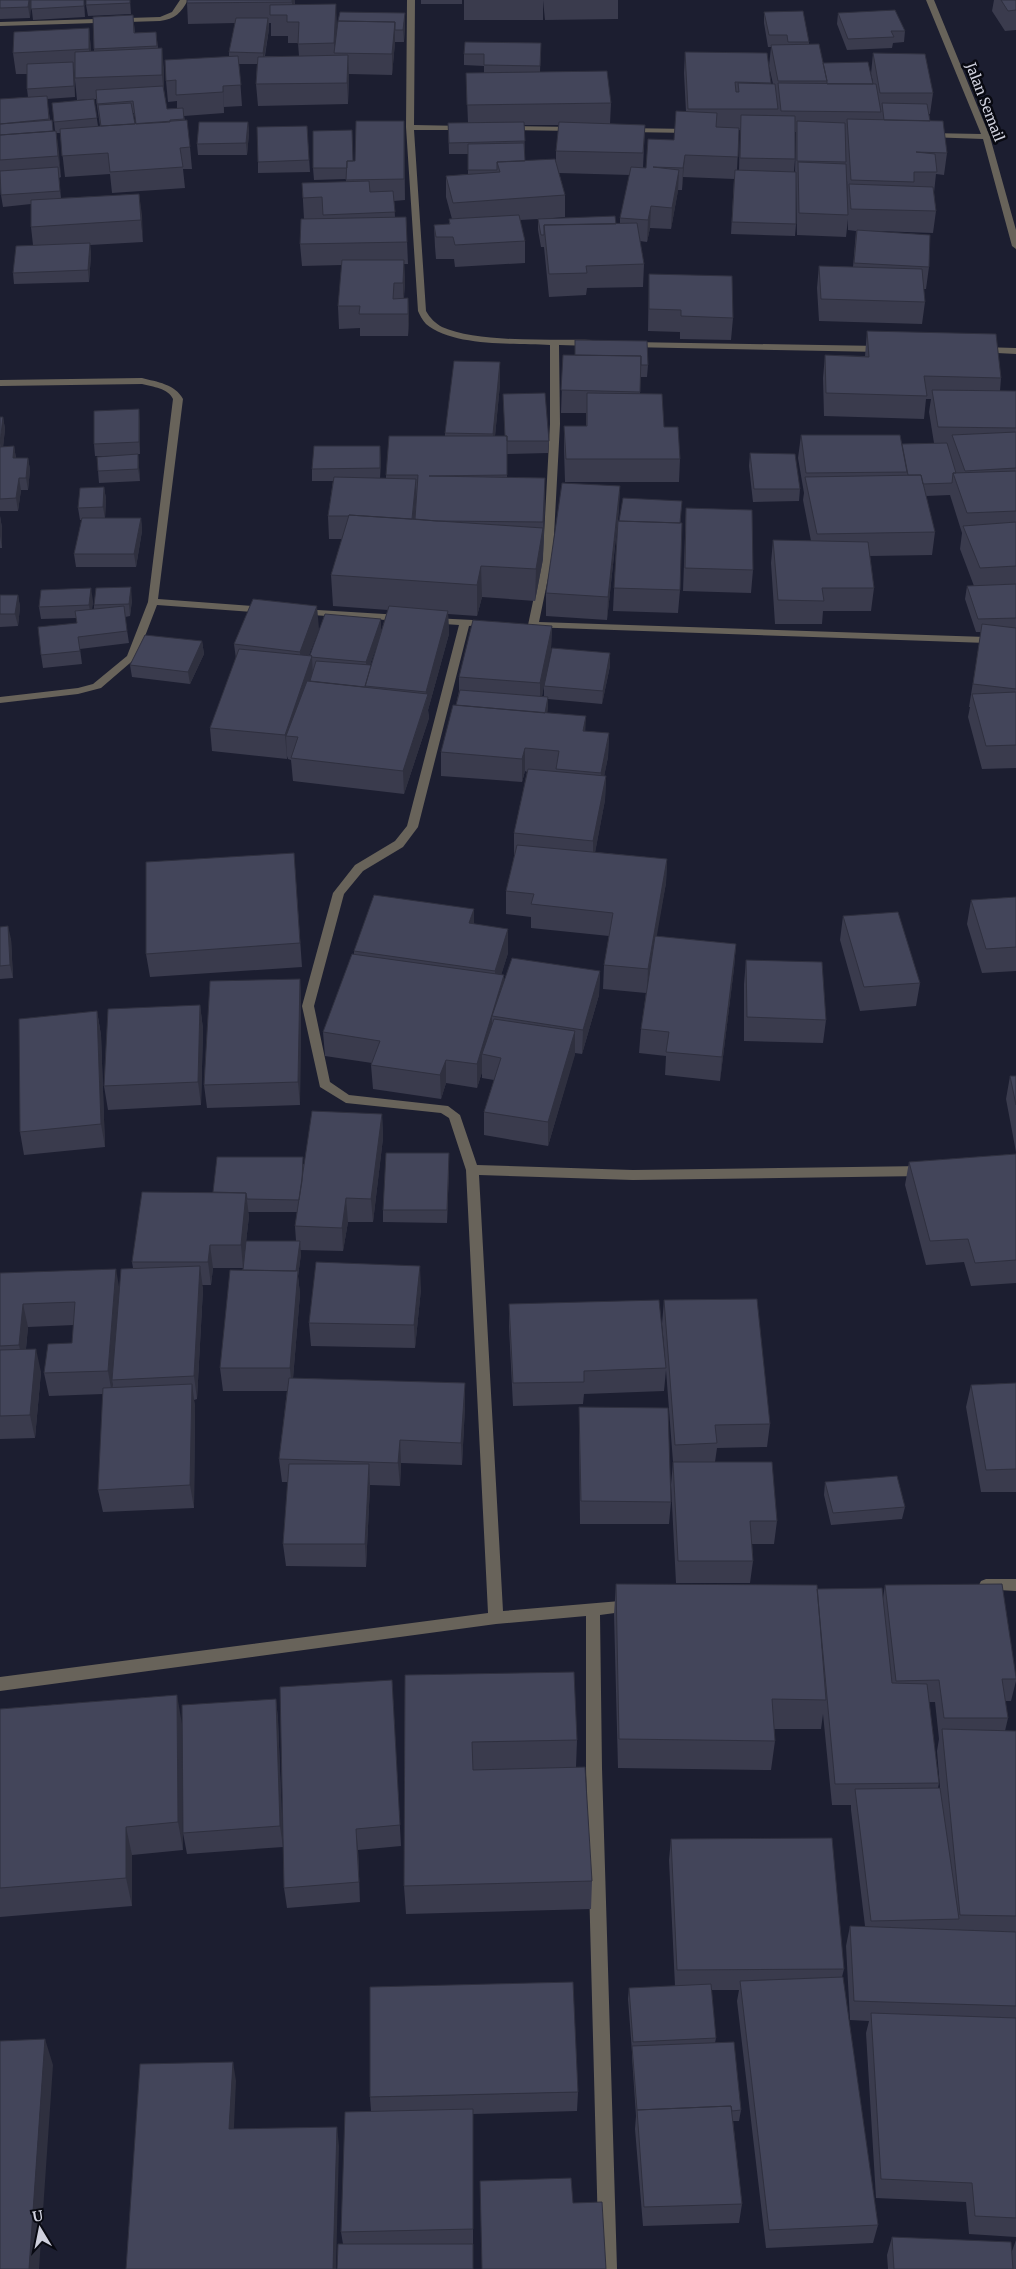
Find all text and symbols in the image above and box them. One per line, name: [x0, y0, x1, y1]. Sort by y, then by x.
street label: Jalan Semail: [961, 59, 1009, 145]
north arrow: [15, 2204, 65, 2254]
text: U: [31, 2206, 45, 2226]

